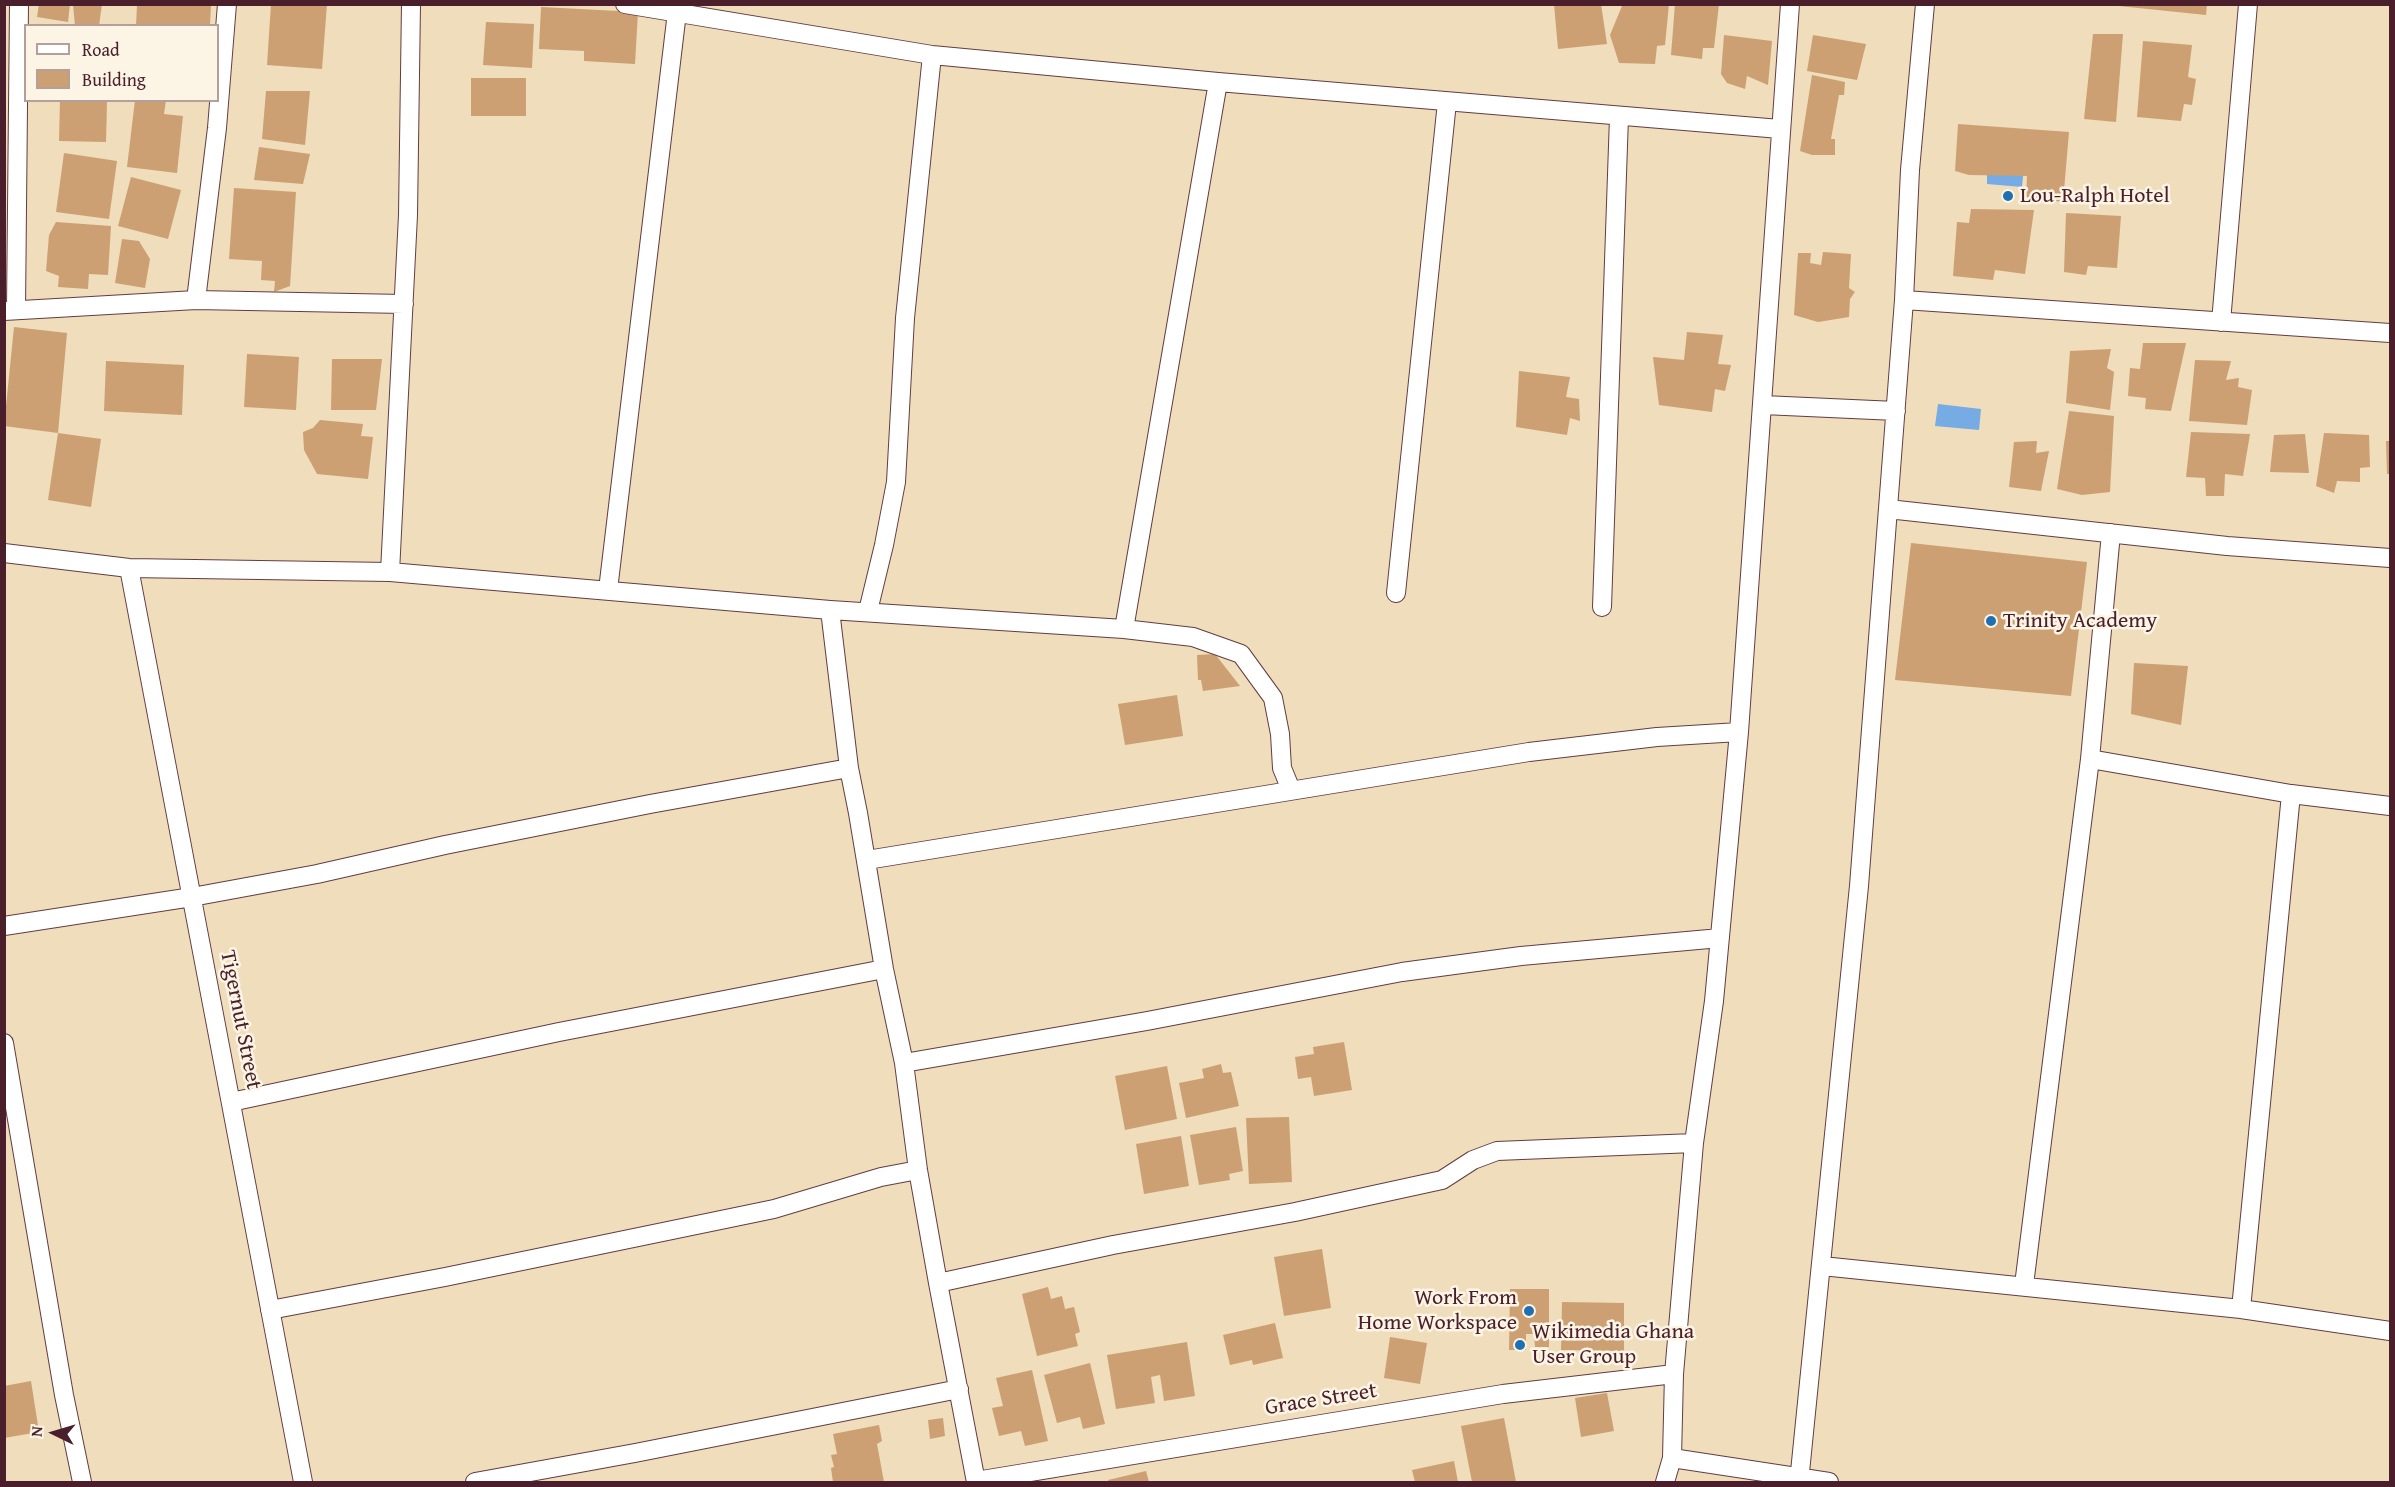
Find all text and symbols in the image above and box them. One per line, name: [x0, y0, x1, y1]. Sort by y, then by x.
legend: [24, 24, 219, 102]
text: Road: [82, 36, 120, 63]
text: Building: [82, 66, 146, 93]
place label: Lou-Ralph Hotel: [2020, 183, 2170, 209]
marker: Lou-Ralph Hotel: [2001, 189, 2015, 203]
place label: Trinity Academy: [2003, 608, 2157, 634]
marker: Trinity Academy: [1984, 614, 1998, 628]
street label: Tigernut Street: [214, 948, 266, 1092]
place label: Work From Home Workspace: [1358, 1285, 1517, 1336]
marker: Work From Home Workspace: [1522, 1304, 1536, 1318]
place label: Wikimedia Ghana User Group: [1532, 1319, 1694, 1370]
marker: Wikimedia Ghana User Group: [1513, 1338, 1527, 1352]
street label: Grace Street: [1263, 1378, 1379, 1422]
north arrow: [24, 1403, 84, 1463]
text: N: [24, 1425, 48, 1438]

